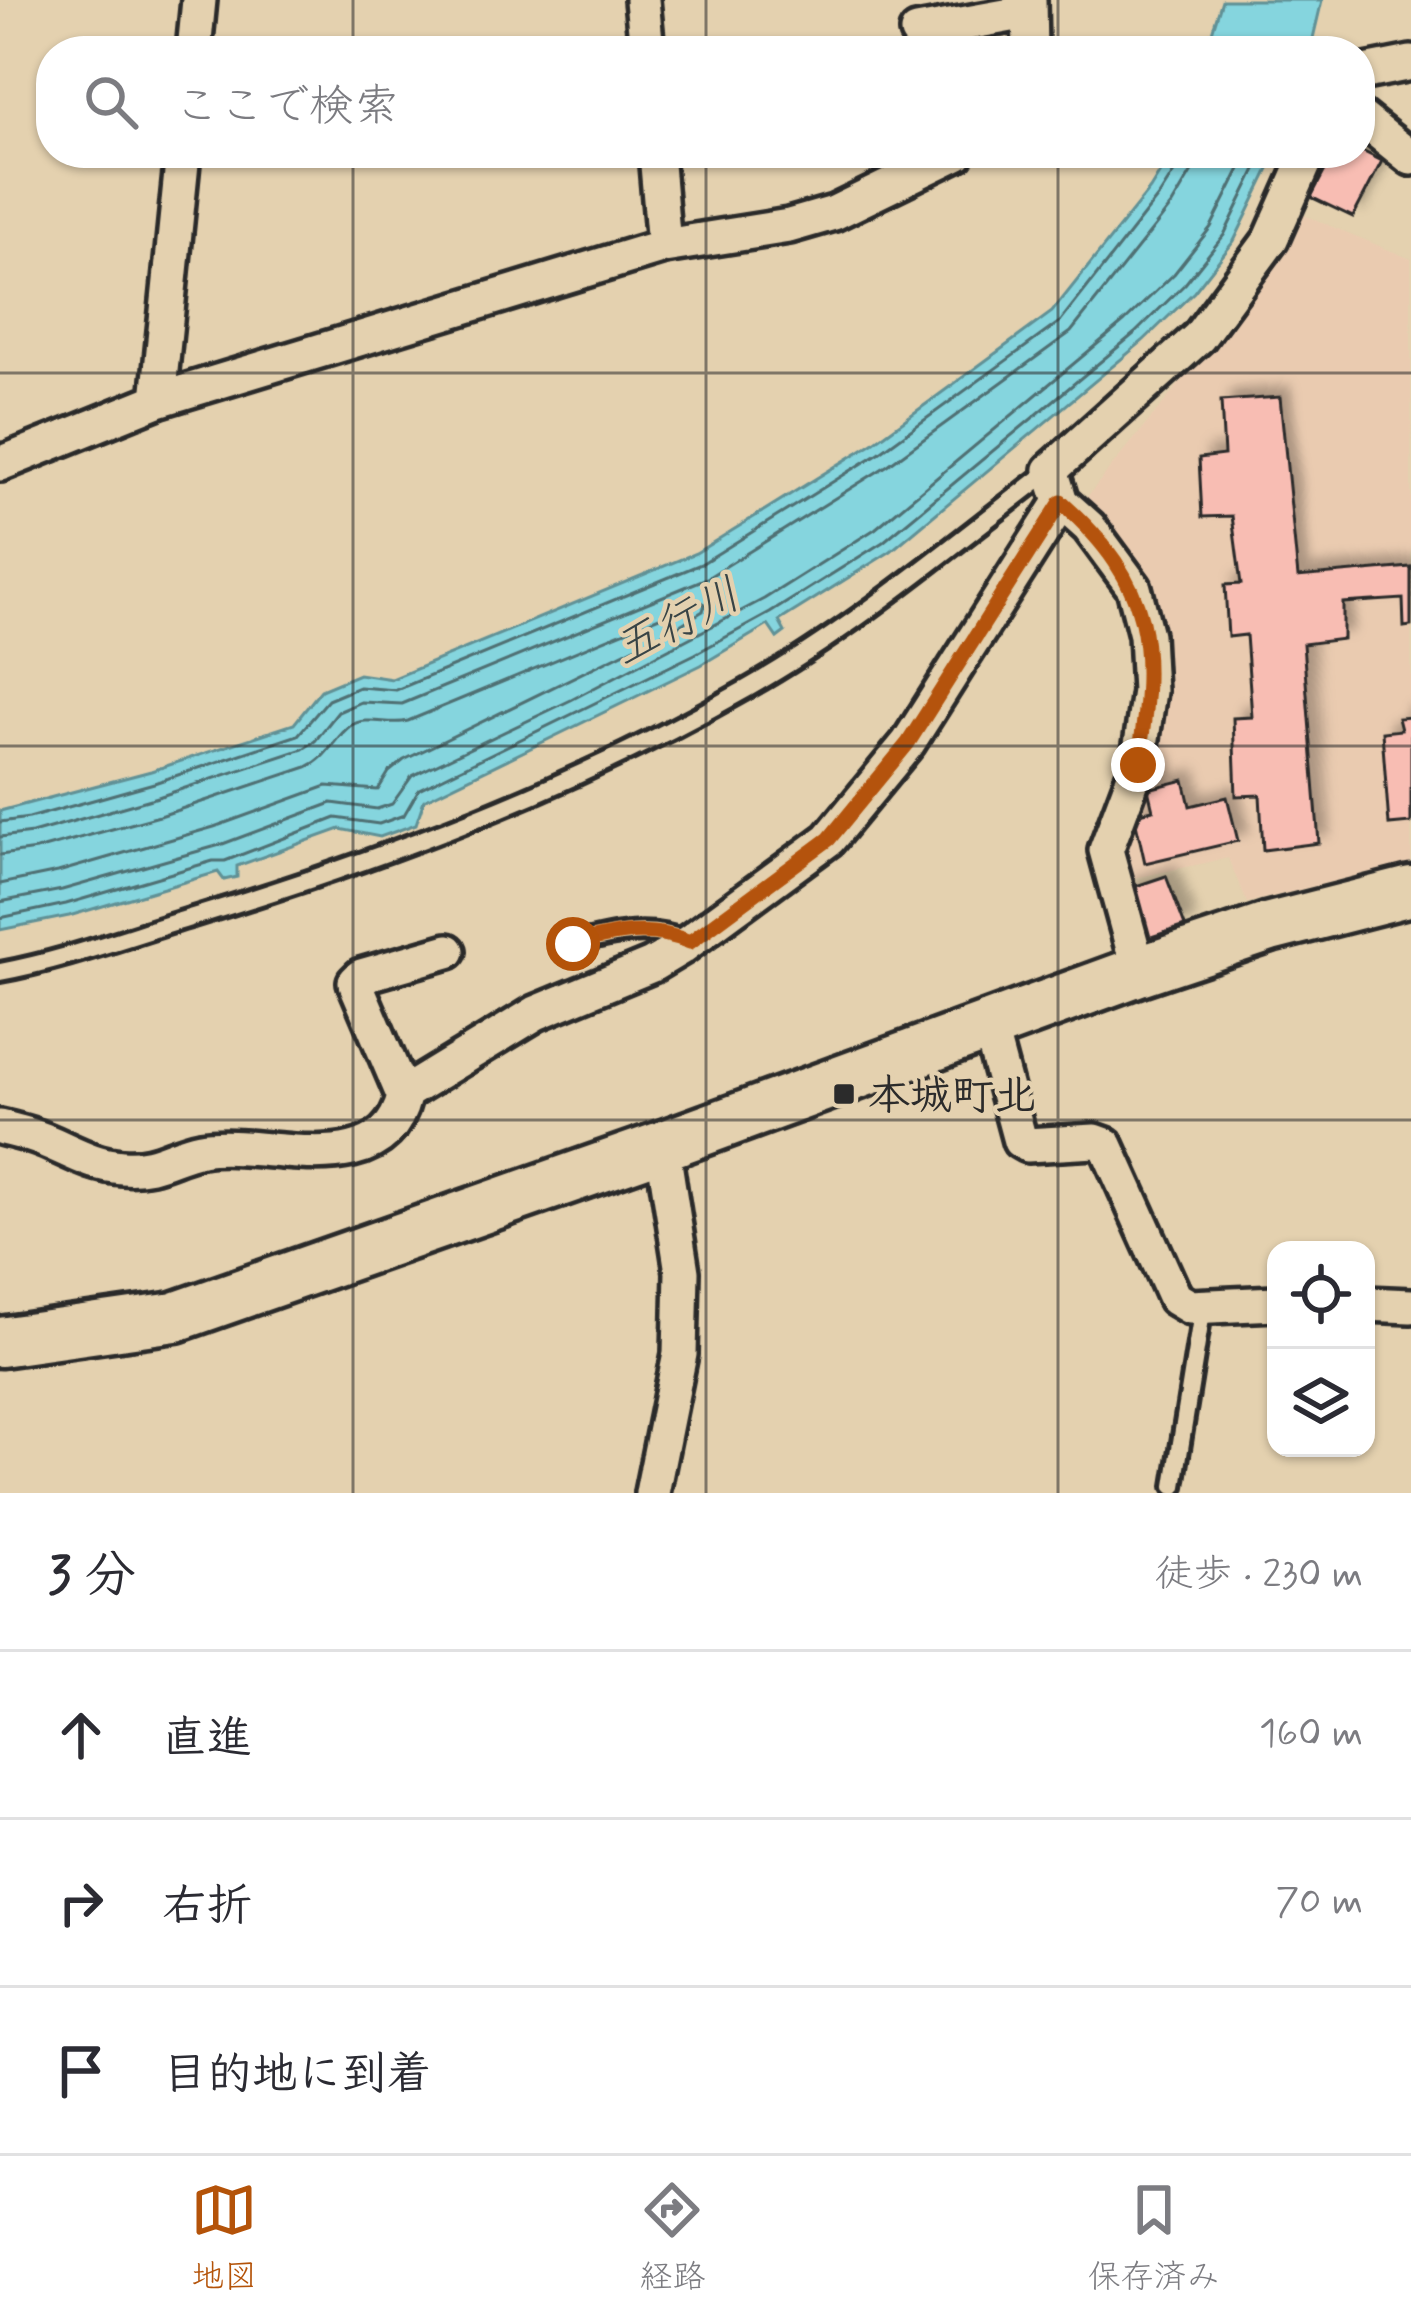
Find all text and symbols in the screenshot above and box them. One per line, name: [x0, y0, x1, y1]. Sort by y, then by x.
search box: [36, 36, 1375, 168]
icon: search: [78, 69, 144, 135]
text: ここで検索: [174, 78, 399, 137]
water label: 五行川: [604, 566, 751, 680]
route end: [1111, 738, 1165, 792]
route start: [546, 917, 600, 971]
place label: 本城町北: [868, 1070, 1036, 1125]
marker: 本城町北: [831, 1081, 857, 1107]
map controls: [1267, 1241, 1375, 1457]
button: locate: [1267, 1241, 1375, 1349]
button: layers: [1267, 1349, 1375, 1457]
text: 3 分: [48, 1544, 136, 1610]
text: 徒歩 · 230 m: [1154, 1550, 1363, 1601]
icon: ahead: [48, 1702, 114, 1768]
text: 160 m: [1259, 1709, 1363, 1760]
text: 直進: [162, 1710, 252, 1769]
icon: right: [48, 1870, 114, 1936]
text: 70 m: [1275, 1877, 1363, 1928]
text: 右折: [162, 1878, 252, 1937]
icon: arrive: [48, 2038, 114, 2104]
text: 目的地に到着: [162, 2046, 432, 2105]
tab: 地図: [191, 2177, 257, 2300]
tab: 経路: [639, 2177, 705, 2300]
tab: 保存済み: [1088, 2177, 1220, 2300]

